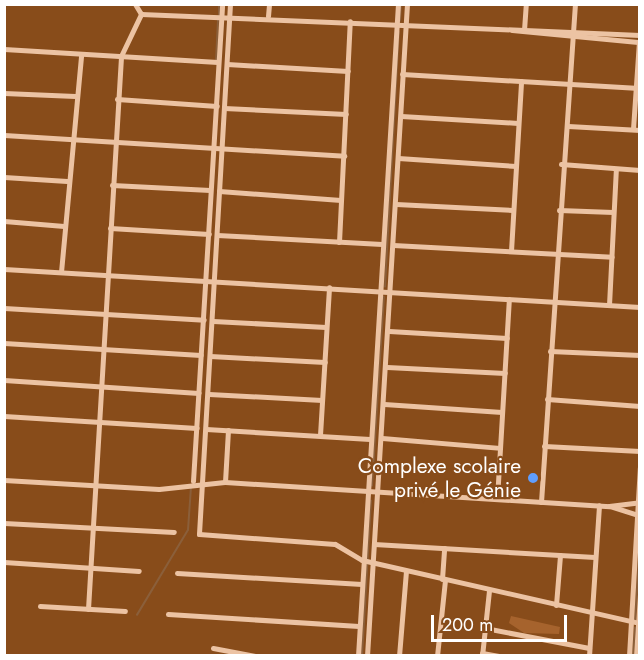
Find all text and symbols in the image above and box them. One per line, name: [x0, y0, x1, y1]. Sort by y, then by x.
place label: Complexe scolaire privé le Génie: [358, 453, 521, 503]
marker: Complexe scolaire privé le Génie: [526, 471, 540, 485]
scale bar: [434, 603, 570, 641]
text: 200 m: [442, 612, 493, 638]

